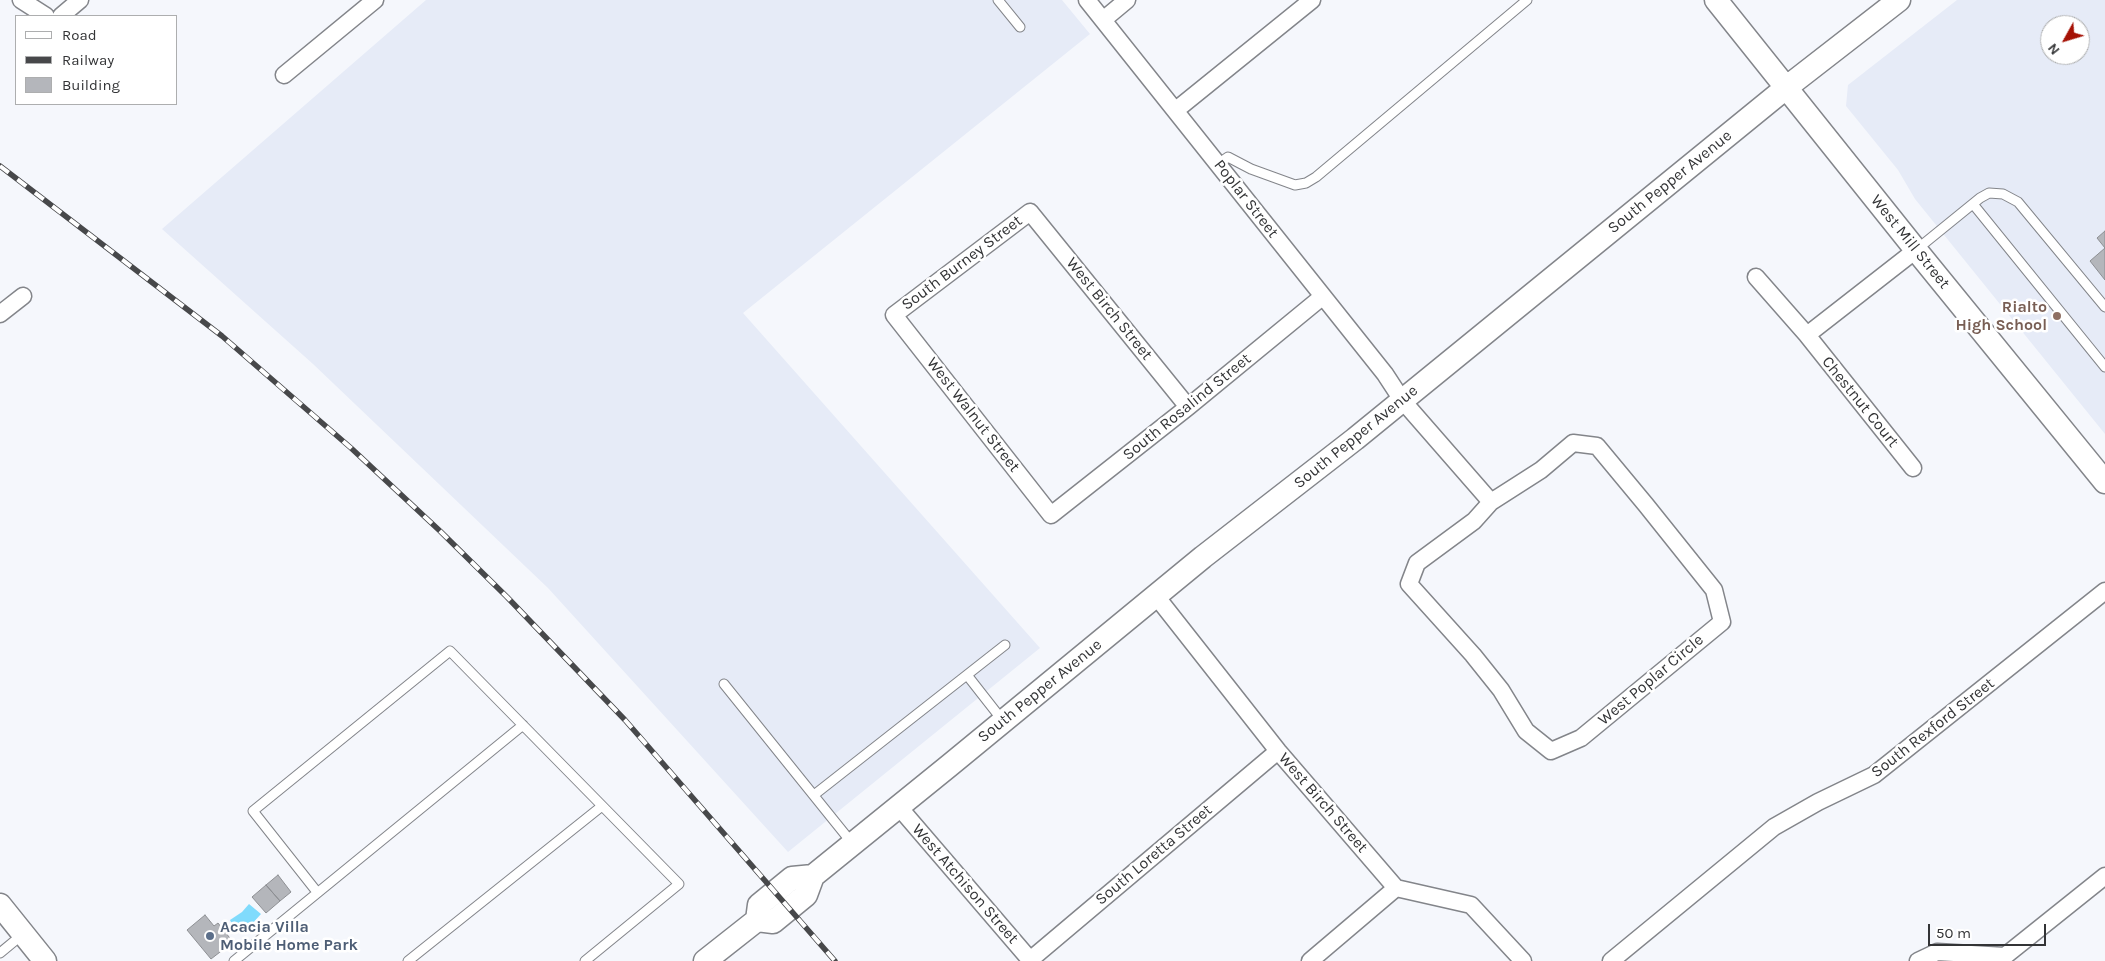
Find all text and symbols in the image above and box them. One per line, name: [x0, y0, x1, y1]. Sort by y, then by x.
legend: [15, 15, 178, 105]
north arrow: [2040, 15, 2090, 65]
text: Road: [62, 26, 97, 44]
text: N: [2044, 40, 2064, 58]
text: Railway: [62, 51, 114, 69]
text: Building: [62, 76, 120, 94]
street label: South Pepper Avenue: [1604, 126, 1736, 238]
street label: Poplar Street: [1210, 156, 1282, 242]
street label: West Mill Street: [1866, 191, 1954, 293]
street label: South Burney Street: [898, 211, 1026, 315]
street label: West Birch Street: [1062, 254, 1156, 364]
place label: Rialto High School: [1956, 297, 2047, 335]
marker: Rialto High School: [2051, 310, 2063, 322]
street label: South Rosalind Street: [1119, 349, 1255, 465]
street label: Chestnut Court: [1818, 353, 1902, 451]
street label: West Walnut Street: [922, 354, 1024, 476]
street label: South Pepper Avenue: [1290, 381, 1422, 493]
street label: West Poplar Circle: [1595, 630, 1707, 730]
street label: South Pepper Avenue: [974, 635, 1106, 747]
street label: South Rexford Street: [1868, 674, 1998, 782]
street label: West Birch Street: [1274, 749, 1372, 857]
street label: South Loretta Street: [1092, 801, 1216, 909]
street label: West Atchison Street: [908, 820, 1022, 948]
scale bar: [1930, 914, 2048, 946]
place label: Acacia Villa Mobile Home Park: [220, 917, 358, 955]
text: 50 m: [1936, 924, 1971, 942]
marker: Acacia Villa Mobile Home Park: [204, 930, 216, 942]

